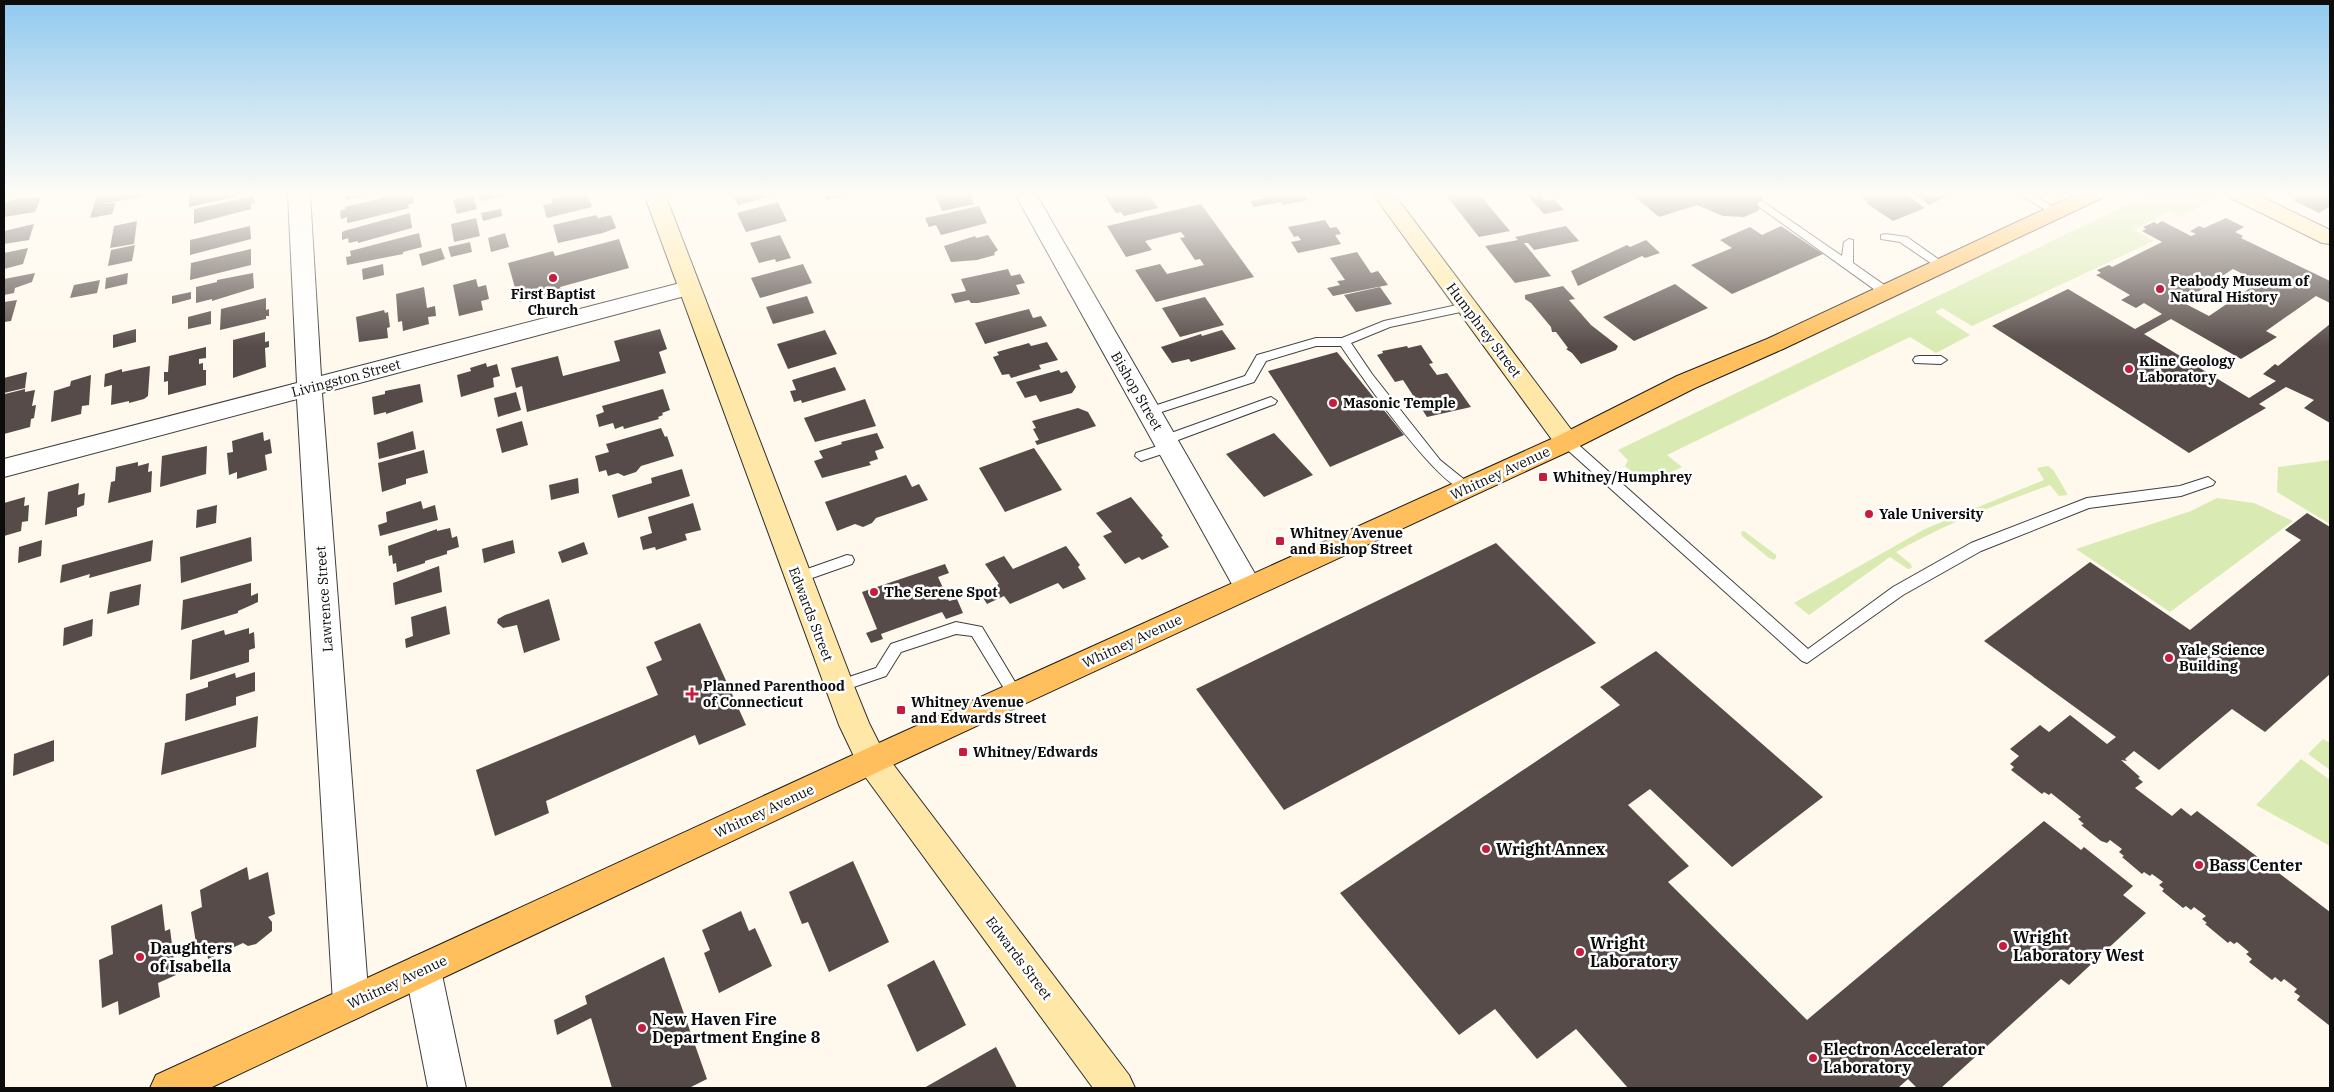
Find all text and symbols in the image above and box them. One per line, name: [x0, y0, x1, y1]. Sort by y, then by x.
marker: First Baptist Church: [547, 272, 559, 284]
place label: Peabody Museum of Natural History: [2170, 272, 2310, 306]
street label: Humphrey Street: [1442, 279, 1526, 381]
marker: Peabody Museum of Natural History: [2154, 283, 2166, 295]
place label: First Baptist Church: [511, 285, 595, 319]
street label: Bishop Street: [1107, 348, 1167, 434]
place label: Kline Geology Laboratory: [2139, 352, 2235, 386]
street label: Livingston Street: [289, 355, 403, 401]
marker: Kline Geology Laboratory: [2123, 363, 2135, 375]
place label: Masonic Temple: [1343, 394, 1456, 412]
marker: Masonic Temple: [1327, 397, 1339, 409]
street label: Whitney Avenue: [1447, 442, 1553, 504]
place label: Whitney/Humphrey: [1553, 468, 1692, 486]
marker: Whitney/Humphrey: [1537, 471, 1549, 483]
place label: Yale University: [1879, 505, 1984, 523]
marker: Yale University: [1863, 508, 1875, 520]
place label: Whitney Avenue and Bishop Street: [1290, 524, 1412, 558]
marker: Whitney Avenue and Bishop Street: [1274, 535, 1286, 547]
street label: Lawrence Street: [311, 545, 337, 653]
street label: Edwards Street: [785, 564, 837, 664]
place label: The Serene Spot: [884, 583, 997, 601]
marker: The Serene Spot: [868, 586, 880, 598]
street label: Whitney Avenue: [1079, 610, 1185, 672]
place label: Yale Science Building: [2179, 641, 2265, 675]
marker: Yale Science Building: [2163, 652, 2175, 664]
place label: Planned Parenthood of Connecticut: [703, 677, 845, 711]
marker: Planned Parenthood of Connecticut: [685, 687, 699, 701]
place label: Whitney Avenue and Edwards Street: [911, 693, 1046, 727]
marker: Whitney Avenue and Edwards Street: [895, 704, 907, 716]
place label: Whitney/Edwards: [973, 743, 1098, 761]
marker: Whitney/Edwards: [957, 746, 969, 758]
street label: Whitney Avenue: [711, 780, 817, 842]
place label: Wright Annex: [1496, 839, 1606, 859]
marker: Wright Annex: [1480, 843, 1492, 855]
place label: Bass Center: [2209, 855, 2302, 875]
marker: Bass Center: [2193, 859, 2205, 871]
street label: Edwards Street: [982, 913, 1056, 1003]
place label: Wright Laboratory West: [2013, 927, 2144, 965]
place label: Wright Laboratory: [1590, 933, 1679, 971]
place label: Daughters of Isabella: [150, 938, 232, 976]
marker: Wright Laboratory West: [1997, 940, 2009, 952]
marker: Wright Laboratory: [1574, 946, 1586, 958]
marker: Daughters of Isabella: [134, 951, 146, 963]
street label: Whitney Avenue: [344, 951, 450, 1013]
place label: New Haven Fire Department Engine 8: [652, 1009, 821, 1047]
marker: New Haven Fire Department Engine 8: [636, 1022, 648, 1034]
place label: Electron Accelerator Laboratory: [1823, 1039, 1985, 1077]
marker: Electron Accelerator Laboratory: [1807, 1052, 1819, 1064]

